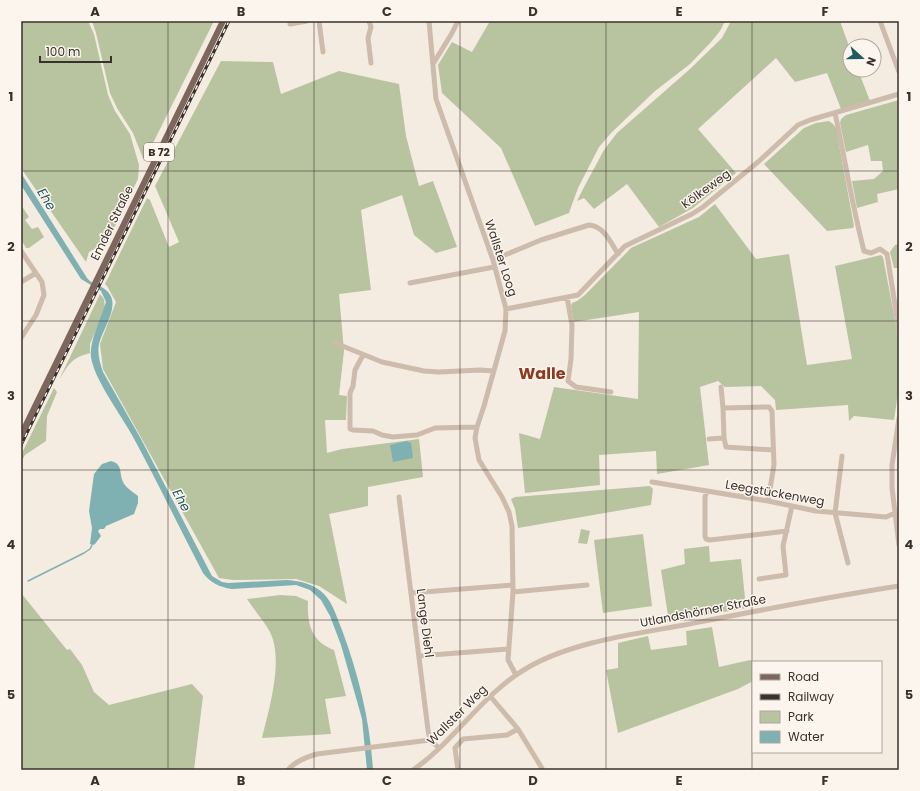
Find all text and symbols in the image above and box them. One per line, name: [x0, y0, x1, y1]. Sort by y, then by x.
text: A: [90, 2, 100, 21]
text: B: [237, 2, 246, 21]
text: C: [382, 2, 392, 21]
text: D: [528, 2, 538, 21]
text: E: [675, 2, 683, 21]
text: F: [821, 2, 829, 21]
scale bar: [40, 38, 111, 64]
north arrow: [842, 38, 882, 78]
text: 100 m: [46, 43, 80, 60]
text: N: [862, 55, 880, 68]
text: 1: [9, 87, 13, 106]
text: 1: [907, 87, 911, 106]
road number: B 72: [144, 143, 174, 161]
street label: Kölkeweg: [678, 165, 734, 212]
street label: Emder Straße: [86, 182, 137, 263]
water label: Ehe: [32, 184, 61, 214]
street label: Wallster Loog: [481, 217, 522, 299]
text: 2: [7, 237, 15, 256]
text: 2: [905, 237, 913, 256]
district label: Walle: [519, 362, 566, 385]
text: 3: [7, 386, 15, 405]
text: 3: [905, 386, 913, 405]
street label: Leegstückenweg: [724, 475, 826, 510]
water label: Ehe: [168, 486, 195, 515]
text: 4: [7, 535, 16, 554]
text: 4: [905, 535, 914, 554]
street label: Lange Diehl: [413, 588, 438, 658]
street label: Utlandshörner Straße: [639, 590, 767, 631]
legend: [752, 661, 882, 753]
text: Road: [788, 668, 819, 685]
street label: Wallster Weg: [423, 681, 490, 748]
text: 5: [7, 685, 15, 704]
text: 5: [905, 685, 913, 704]
text: Railway: [788, 688, 834, 705]
text: Park: [788, 708, 815, 725]
text: Water: [788, 728, 825, 745]
text: A: [90, 771, 100, 790]
text: B: [237, 771, 246, 790]
text: C: [382, 771, 392, 790]
text: D: [528, 771, 538, 790]
text: E: [675, 771, 683, 790]
text: F: [821, 771, 829, 790]

